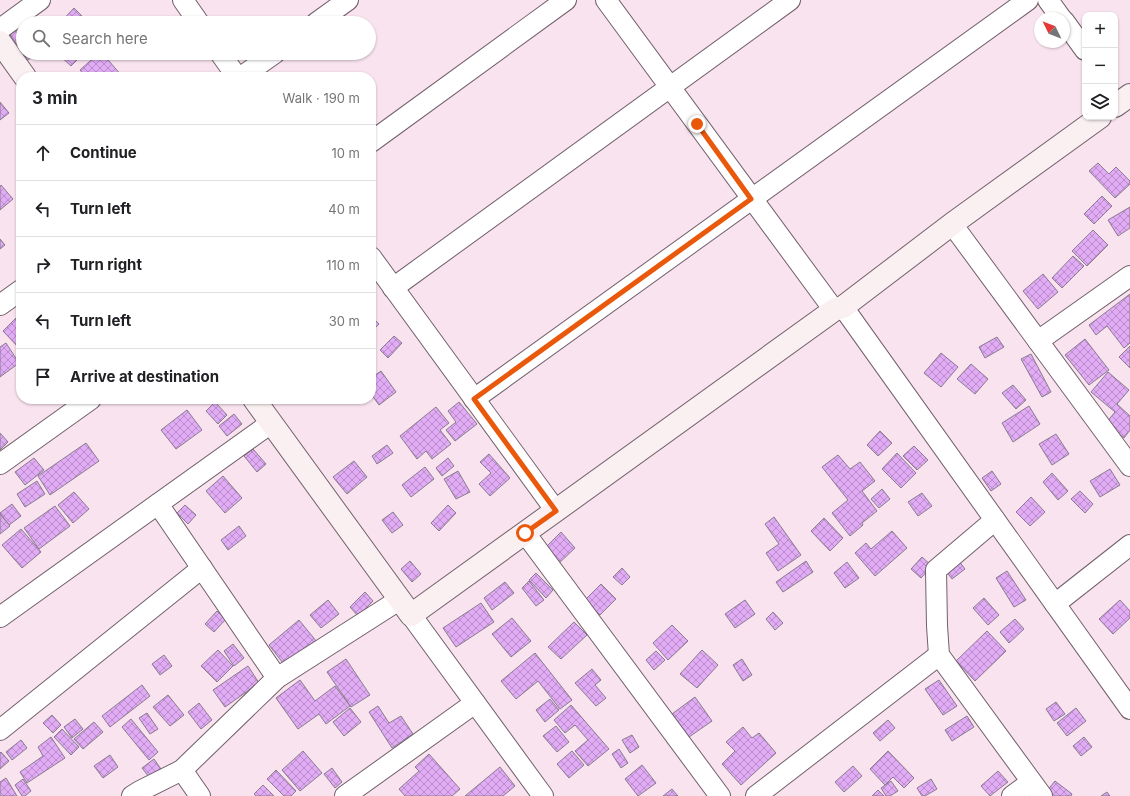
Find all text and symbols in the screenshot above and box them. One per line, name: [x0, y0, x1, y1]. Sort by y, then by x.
north arrow: [1034, 12, 1070, 48]
map controls: [1082, 12, 1118, 120]
button: +: [1082, 12, 1118, 48]
search box: [16, 16, 376, 60]
icon: search: [30, 27, 52, 49]
text: Search here: [62, 29, 148, 48]
button: −: [1082, 48, 1118, 84]
button: layers: [1082, 84, 1118, 120]
text: 3 min: [32, 88, 78, 108]
text: Walk · 190 m: [283, 90, 360, 106]
route end: [688, 115, 706, 133]
icon: ahead: [32, 142, 54, 164]
text: Continue: [70, 143, 137, 162]
text: 10 m: [331, 145, 360, 161]
icon: left: [32, 198, 54, 220]
text: Turn left: [70, 199, 131, 218]
text: 40 m: [328, 201, 360, 217]
icon: right: [32, 254, 54, 276]
text: Turn right: [70, 255, 142, 274]
text: 110 m: [326, 257, 360, 273]
icon: left: [32, 310, 54, 332]
text: Turn left: [70, 311, 131, 330]
text: 30 m: [329, 313, 360, 329]
icon: arrive: [32, 366, 54, 388]
text: Arrive at destination: [70, 367, 219, 386]
route start: [516, 524, 534, 542]

